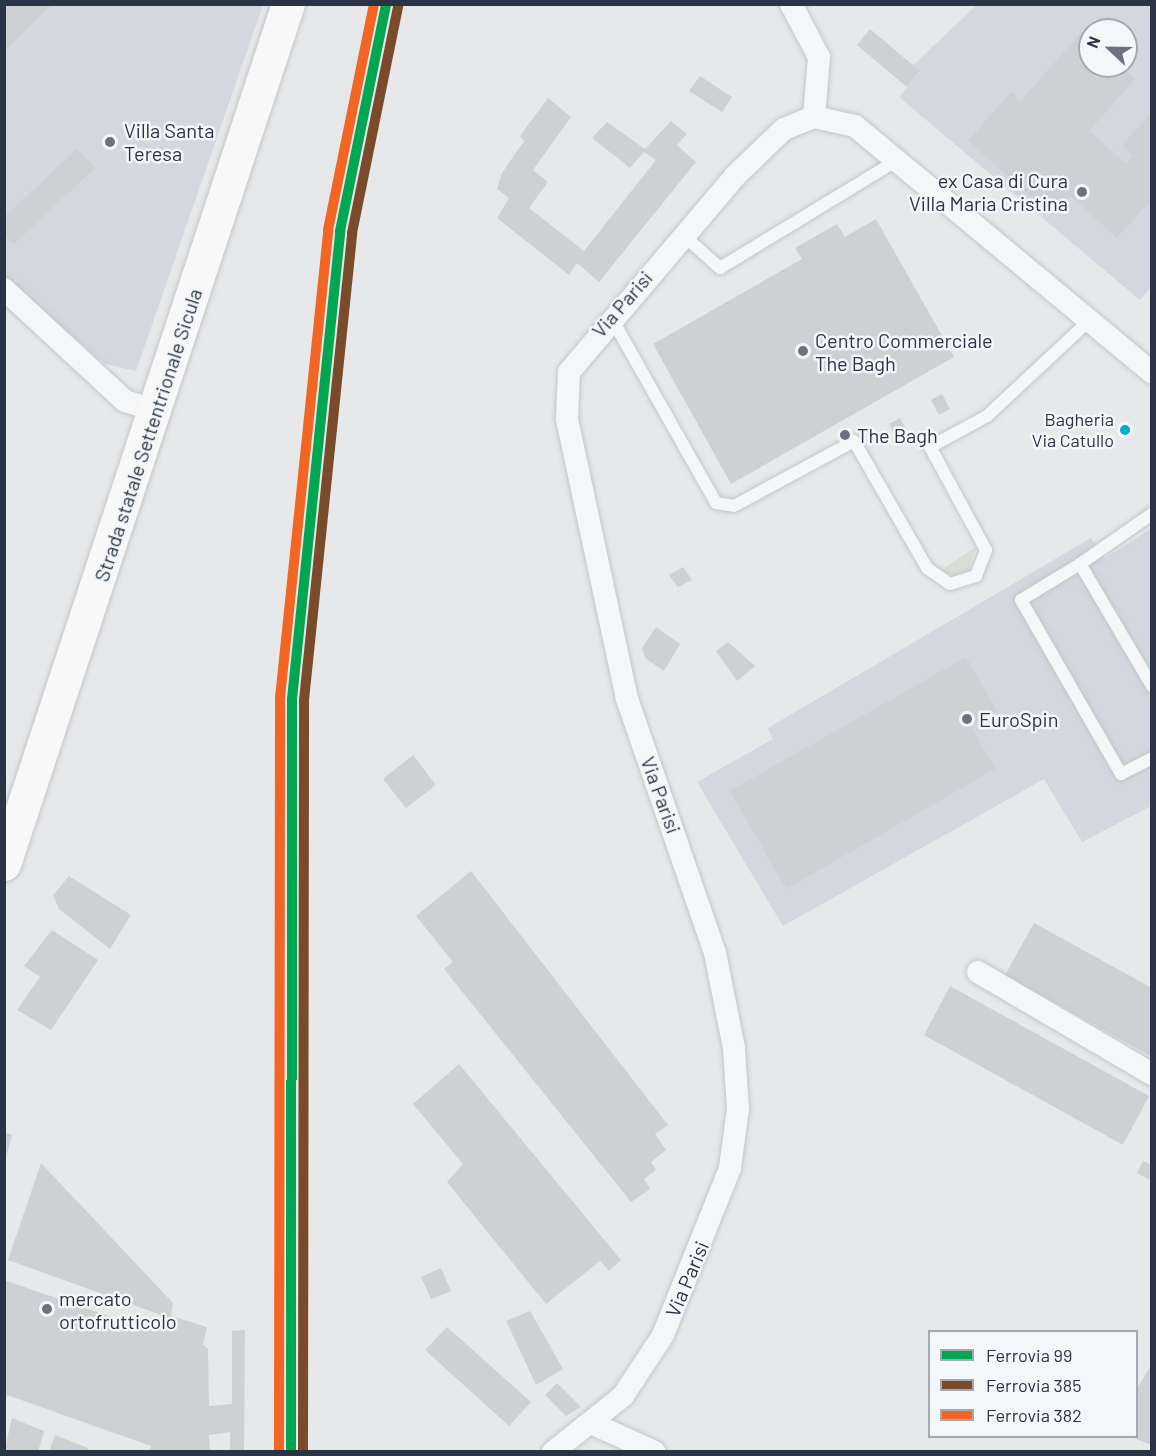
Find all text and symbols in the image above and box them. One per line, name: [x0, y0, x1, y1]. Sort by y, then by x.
north arrow: [1078, 18, 1138, 78]
text: N: [1082, 33, 1103, 50]
place label: Villa Santa Teresa: [124, 118, 214, 165]
marker: Villa Santa Teresa: [101, 133, 119, 151]
place label: ex Casa di Cura Villa Maria Cristina: [909, 168, 1068, 215]
marker: ex Casa di Cura Villa Maria Cristina: [1073, 183, 1091, 201]
street label: Via Parisi: [587, 266, 657, 342]
street label: Strada statale Settentrionale Sicula: [89, 285, 207, 585]
place label: Centro Commerciale The Bagh: [815, 328, 993, 375]
marker: Centro Commerciale The Bagh: [796, 344, 810, 358]
place label: Bagheria Via Catullo: [1032, 409, 1114, 452]
place label: The Bagh: [857, 423, 938, 447]
marker: Bagheria Via Catullo: [1119, 424, 1131, 436]
marker: The Bagh: [838, 428, 852, 442]
place label: EuroSpin: [979, 707, 1058, 731]
marker: EuroSpin: [960, 712, 974, 726]
street label: Via Parisi: [636, 753, 686, 837]
street label: Via Parisi: [660, 1237, 714, 1321]
place label: mercato ortofrutticolo: [59, 1286, 177, 1333]
marker: mercato ortofrutticolo: [40, 1302, 54, 1316]
legend: [928, 1330, 1138, 1438]
text: Ferrovia 99: [986, 1344, 1072, 1366]
text: Ferrovia 385: [986, 1374, 1081, 1396]
text: Ferrovia 382: [986, 1404, 1082, 1426]

